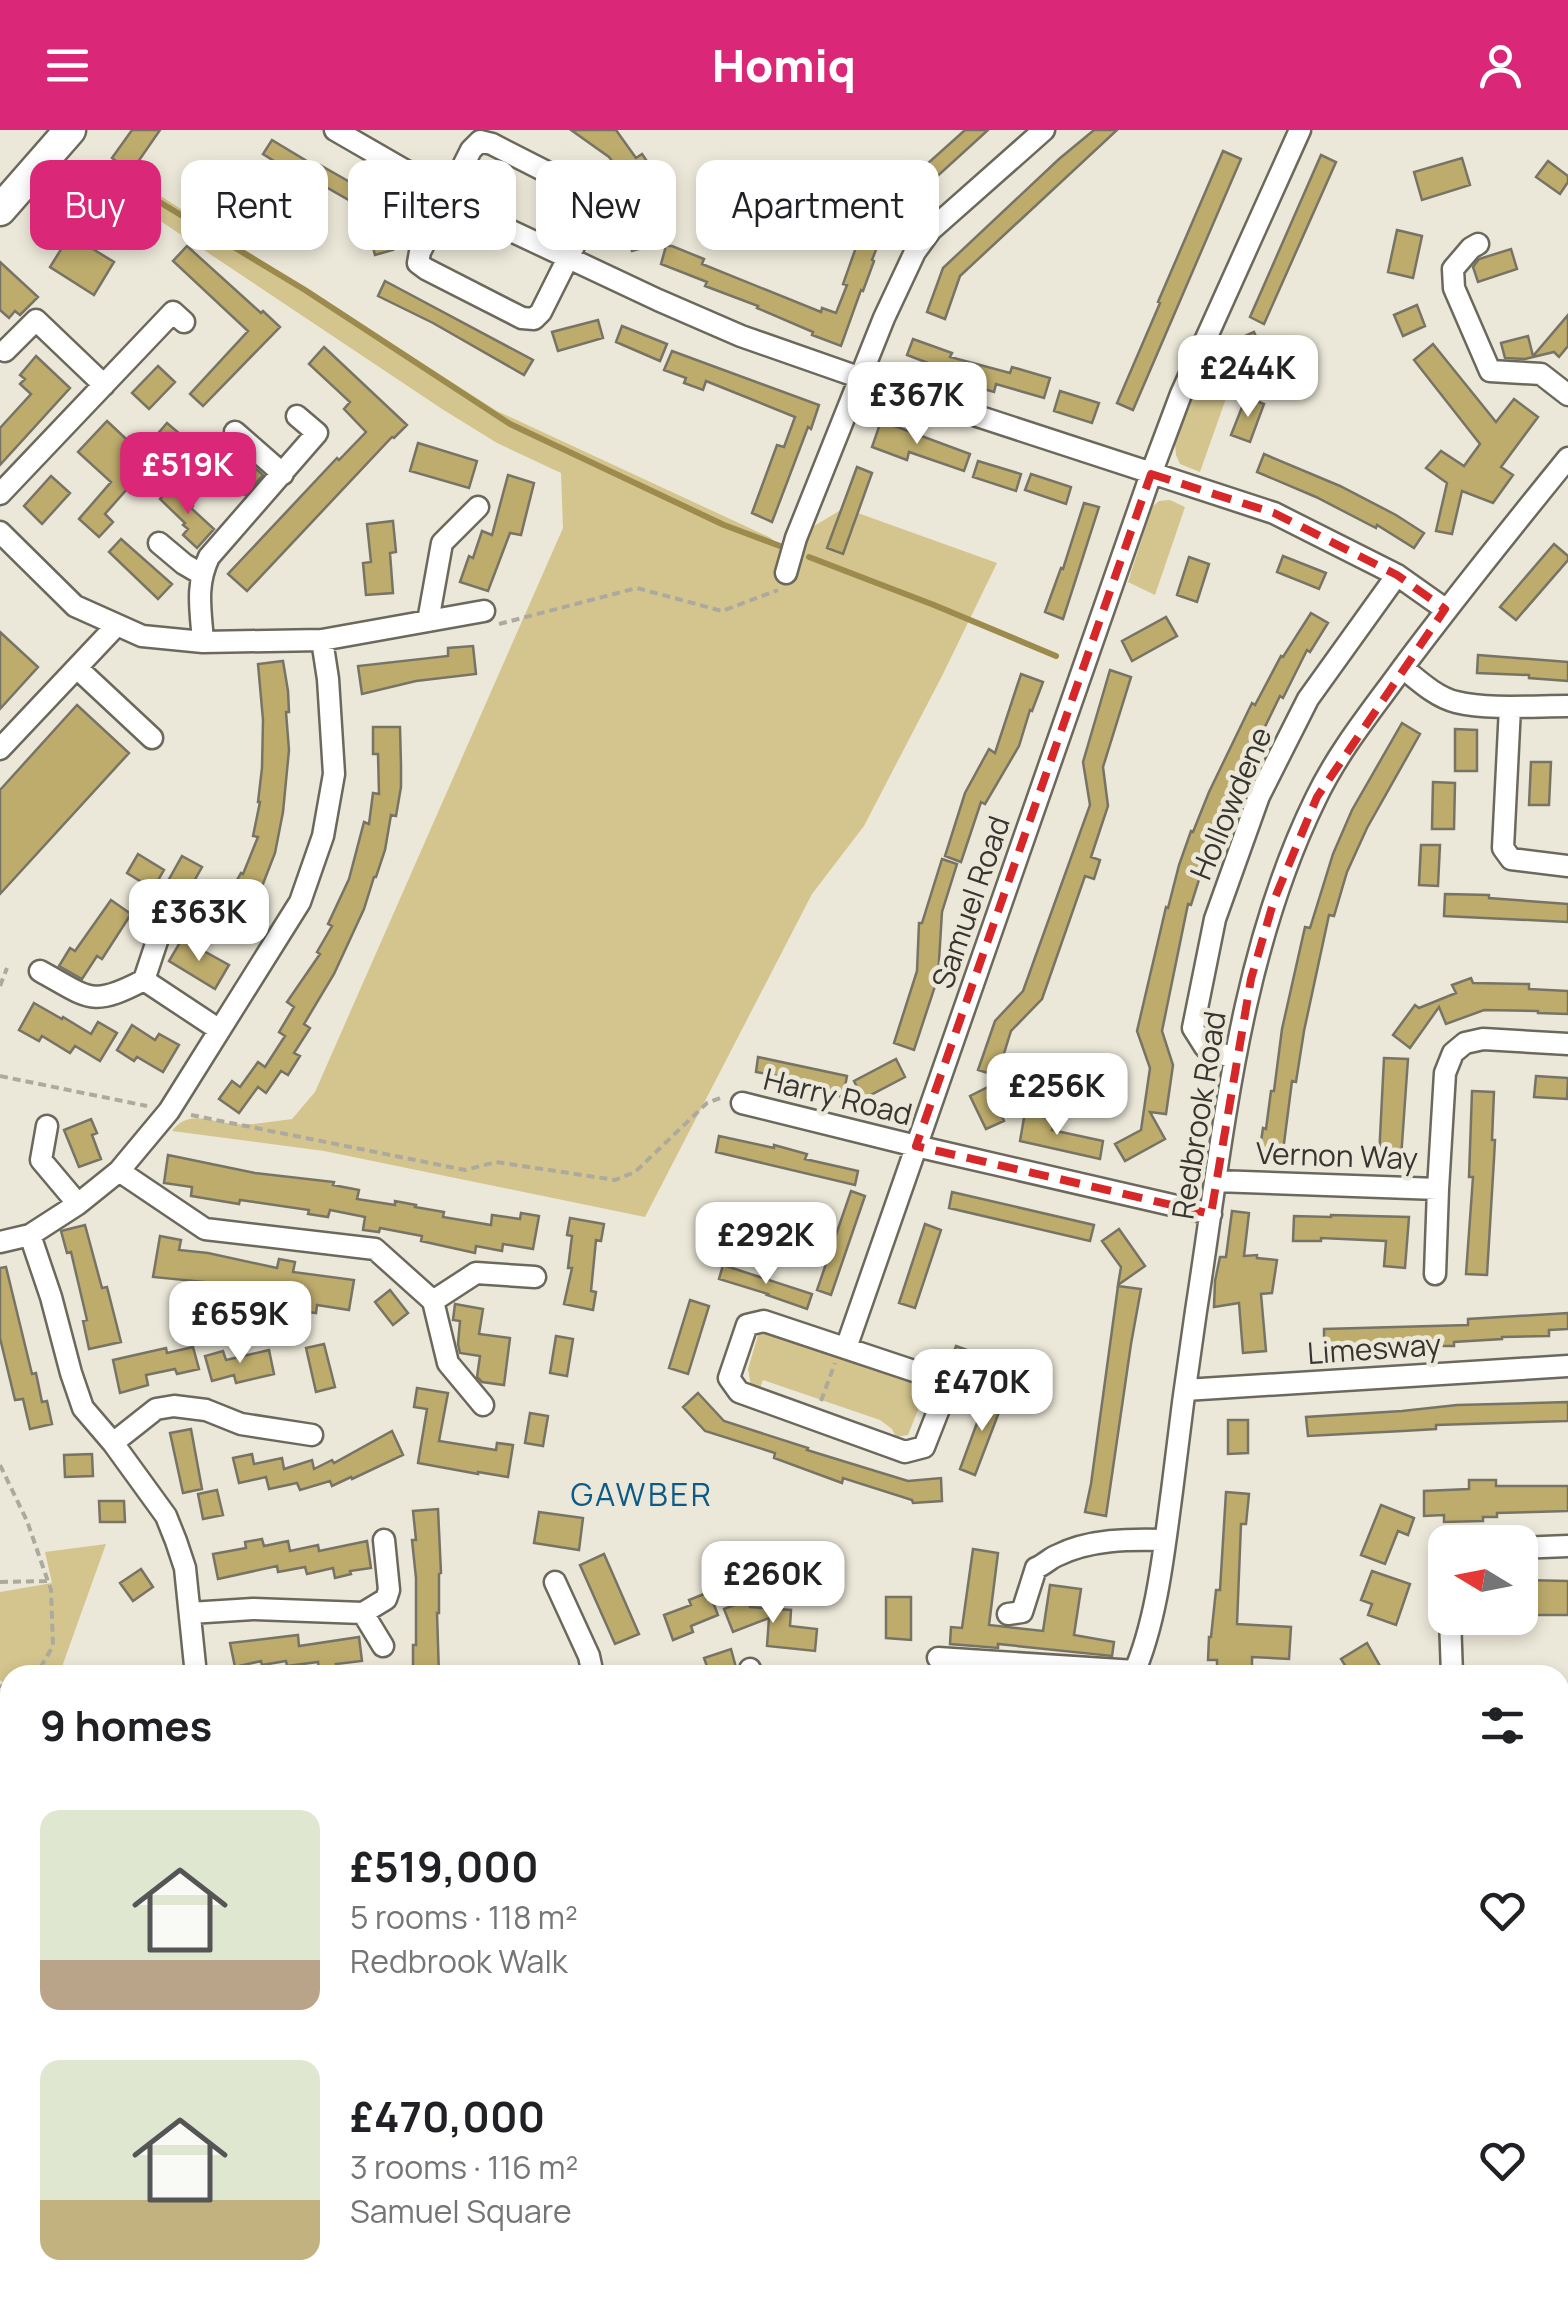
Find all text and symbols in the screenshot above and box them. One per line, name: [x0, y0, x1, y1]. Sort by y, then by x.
text: Homiq: [712, 34, 856, 96]
icon: menu: [40, 38, 95, 93]
icon: person: [1473, 38, 1528, 93]
chip: Buy: [30, 160, 161, 250]
chip: Rent: [181, 160, 328, 250]
chip: Filters: [348, 160, 516, 250]
chip: New: [536, 160, 676, 250]
chip: Apartment: [696, 160, 939, 250]
pin: £244K: [1178, 335, 1318, 420]
text: £244K: [1200, 345, 1296, 389]
pin: £367K: [847, 362, 987, 447]
text: £367K: [870, 372, 964, 416]
pin: £519K: [118, 432, 258, 517]
text: £519K: [142, 442, 234, 486]
street label: Hollowdene: [1179, 720, 1281, 886]
street label: Samuel Road: [921, 810, 1019, 994]
pin: £363K: [129, 879, 269, 964]
text: £363K: [151, 889, 247, 933]
street label: Redbrook Road: [1161, 1008, 1235, 1222]
pin: £256K: [987, 1053, 1127, 1138]
street label: Harry Road: [760, 1058, 916, 1134]
text: £256K: [1009, 1063, 1105, 1107]
street label: Vernon Way: [1255, 1132, 1419, 1178]
pin: £292K: [696, 1202, 836, 1287]
text: £292K: [718, 1212, 814, 1256]
pin: £659K: [170, 1281, 310, 1366]
text: £659K: [191, 1291, 289, 1335]
street label: Limesway: [1306, 1323, 1442, 1373]
pin: £470K: [912, 1349, 1052, 1434]
text: £470K: [934, 1359, 1030, 1403]
district label: GAWBER: [571, 1472, 713, 1516]
north arrow: [1428, 1525, 1538, 1635]
map controls: [1428, 1525, 1538, 1635]
pin: £260K: [703, 1541, 843, 1626]
text: £260K: [724, 1551, 822, 1595]
text: 9 homes: [40, 1696, 212, 1754]
icon: filters: [1475, 1698, 1530, 1753]
text: £519,000: [350, 1837, 539, 1895]
icon: home: [120, 1850, 240, 1970]
icon: heart: [1475, 1883, 1530, 1938]
text: 5 rooms · 118 m²: [350, 1895, 578, 1939]
text: Redbrook Walk: [350, 1939, 568, 1983]
text: £470,000: [350, 2087, 545, 2145]
icon: home: [120, 2100, 240, 2220]
icon: heart: [1475, 2133, 1530, 2188]
text: 3 rooms · 116 m²: [350, 2145, 578, 2189]
text: Samuel Square: [350, 2189, 572, 2233]

